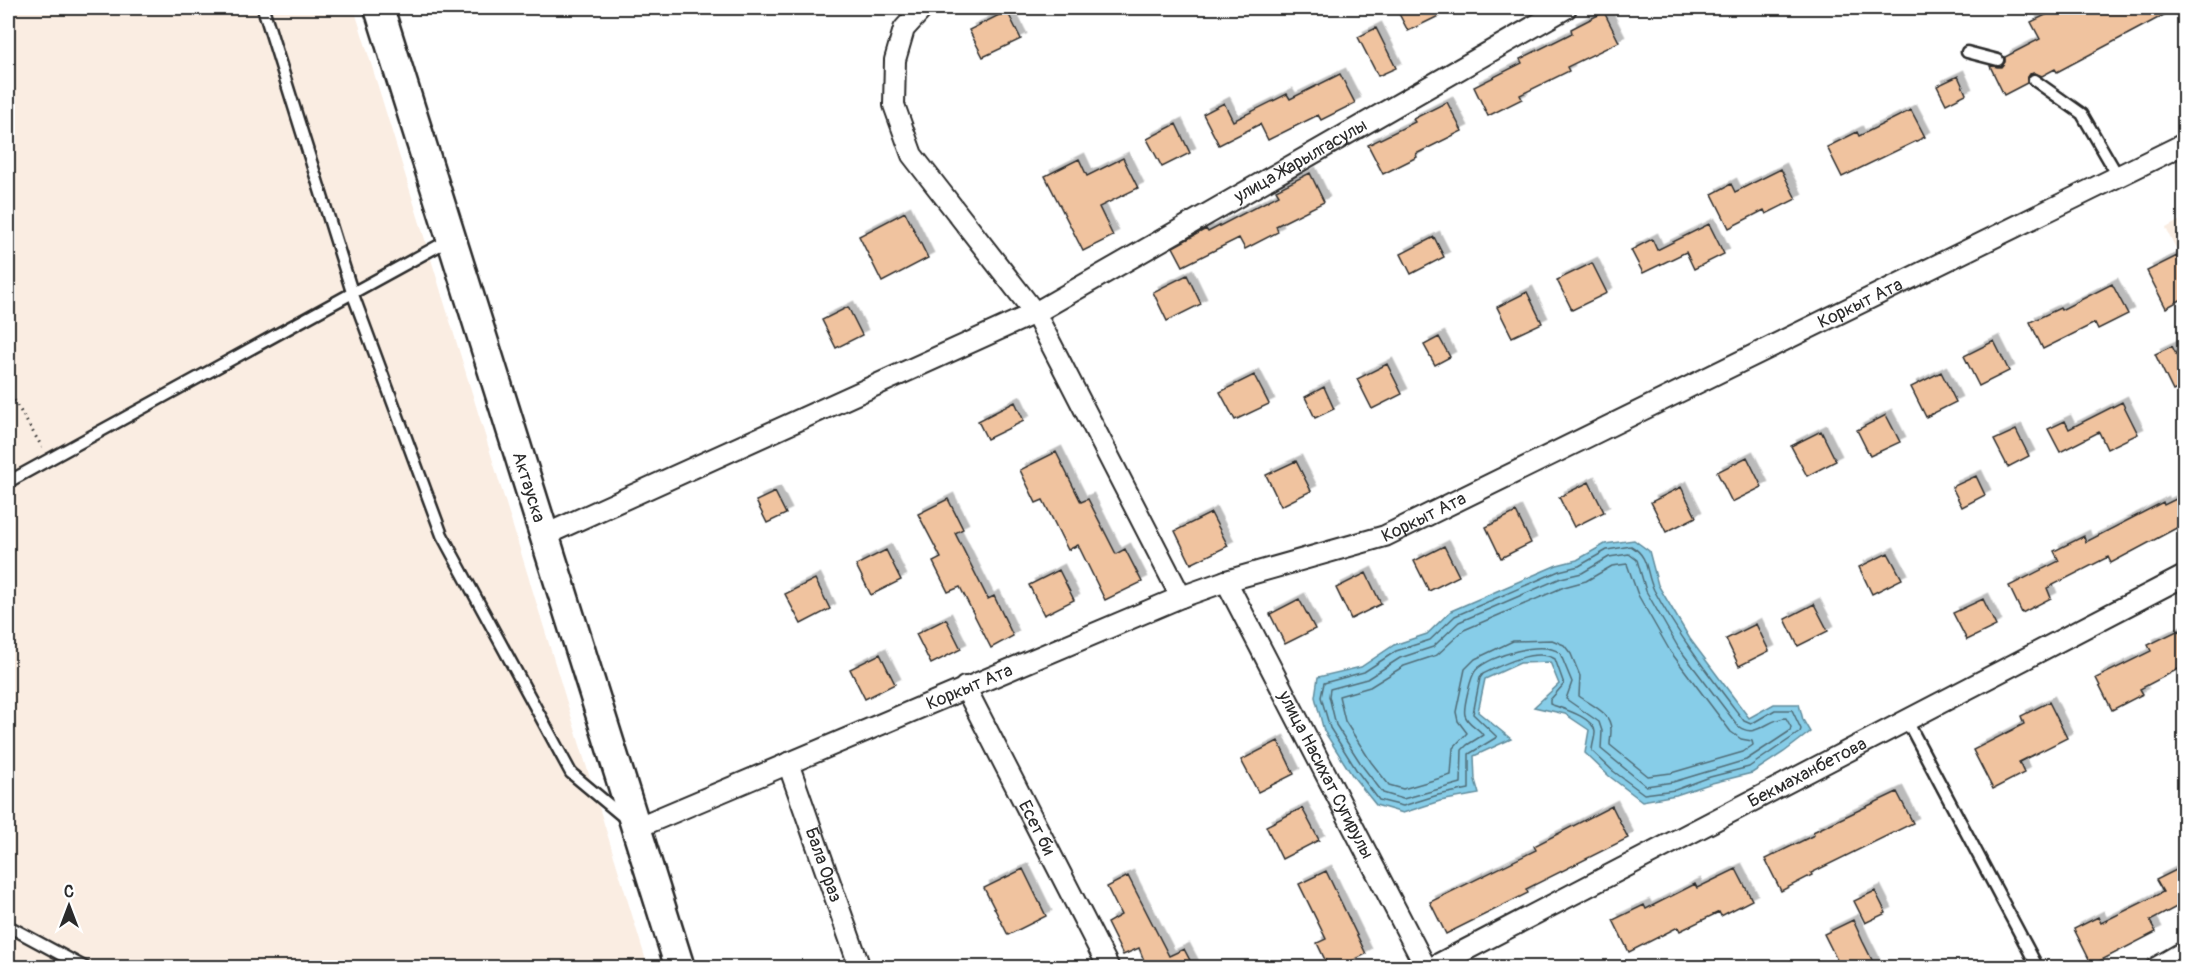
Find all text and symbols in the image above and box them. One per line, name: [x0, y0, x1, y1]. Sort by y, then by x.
street label: улица Жарылгасулы: [1229, 113, 1371, 208]
street label: Коркыт Ата: [1814, 273, 1906, 333]
street label: Актауска: [507, 449, 551, 525]
street label: Коркыт Ата: [1378, 487, 1470, 547]
street label: Коркыт Ата: [923, 658, 1016, 715]
street label: улица Насихат Сугирулы: [1273, 686, 1379, 863]
street label: Бекмаханбетова: [1744, 732, 1870, 813]
street label: Есет би: [1013, 796, 1061, 859]
street label: Бала Ораз: [800, 824, 848, 905]
north arrow: [39, 876, 99, 936]
text: С: [64, 882, 74, 902]

